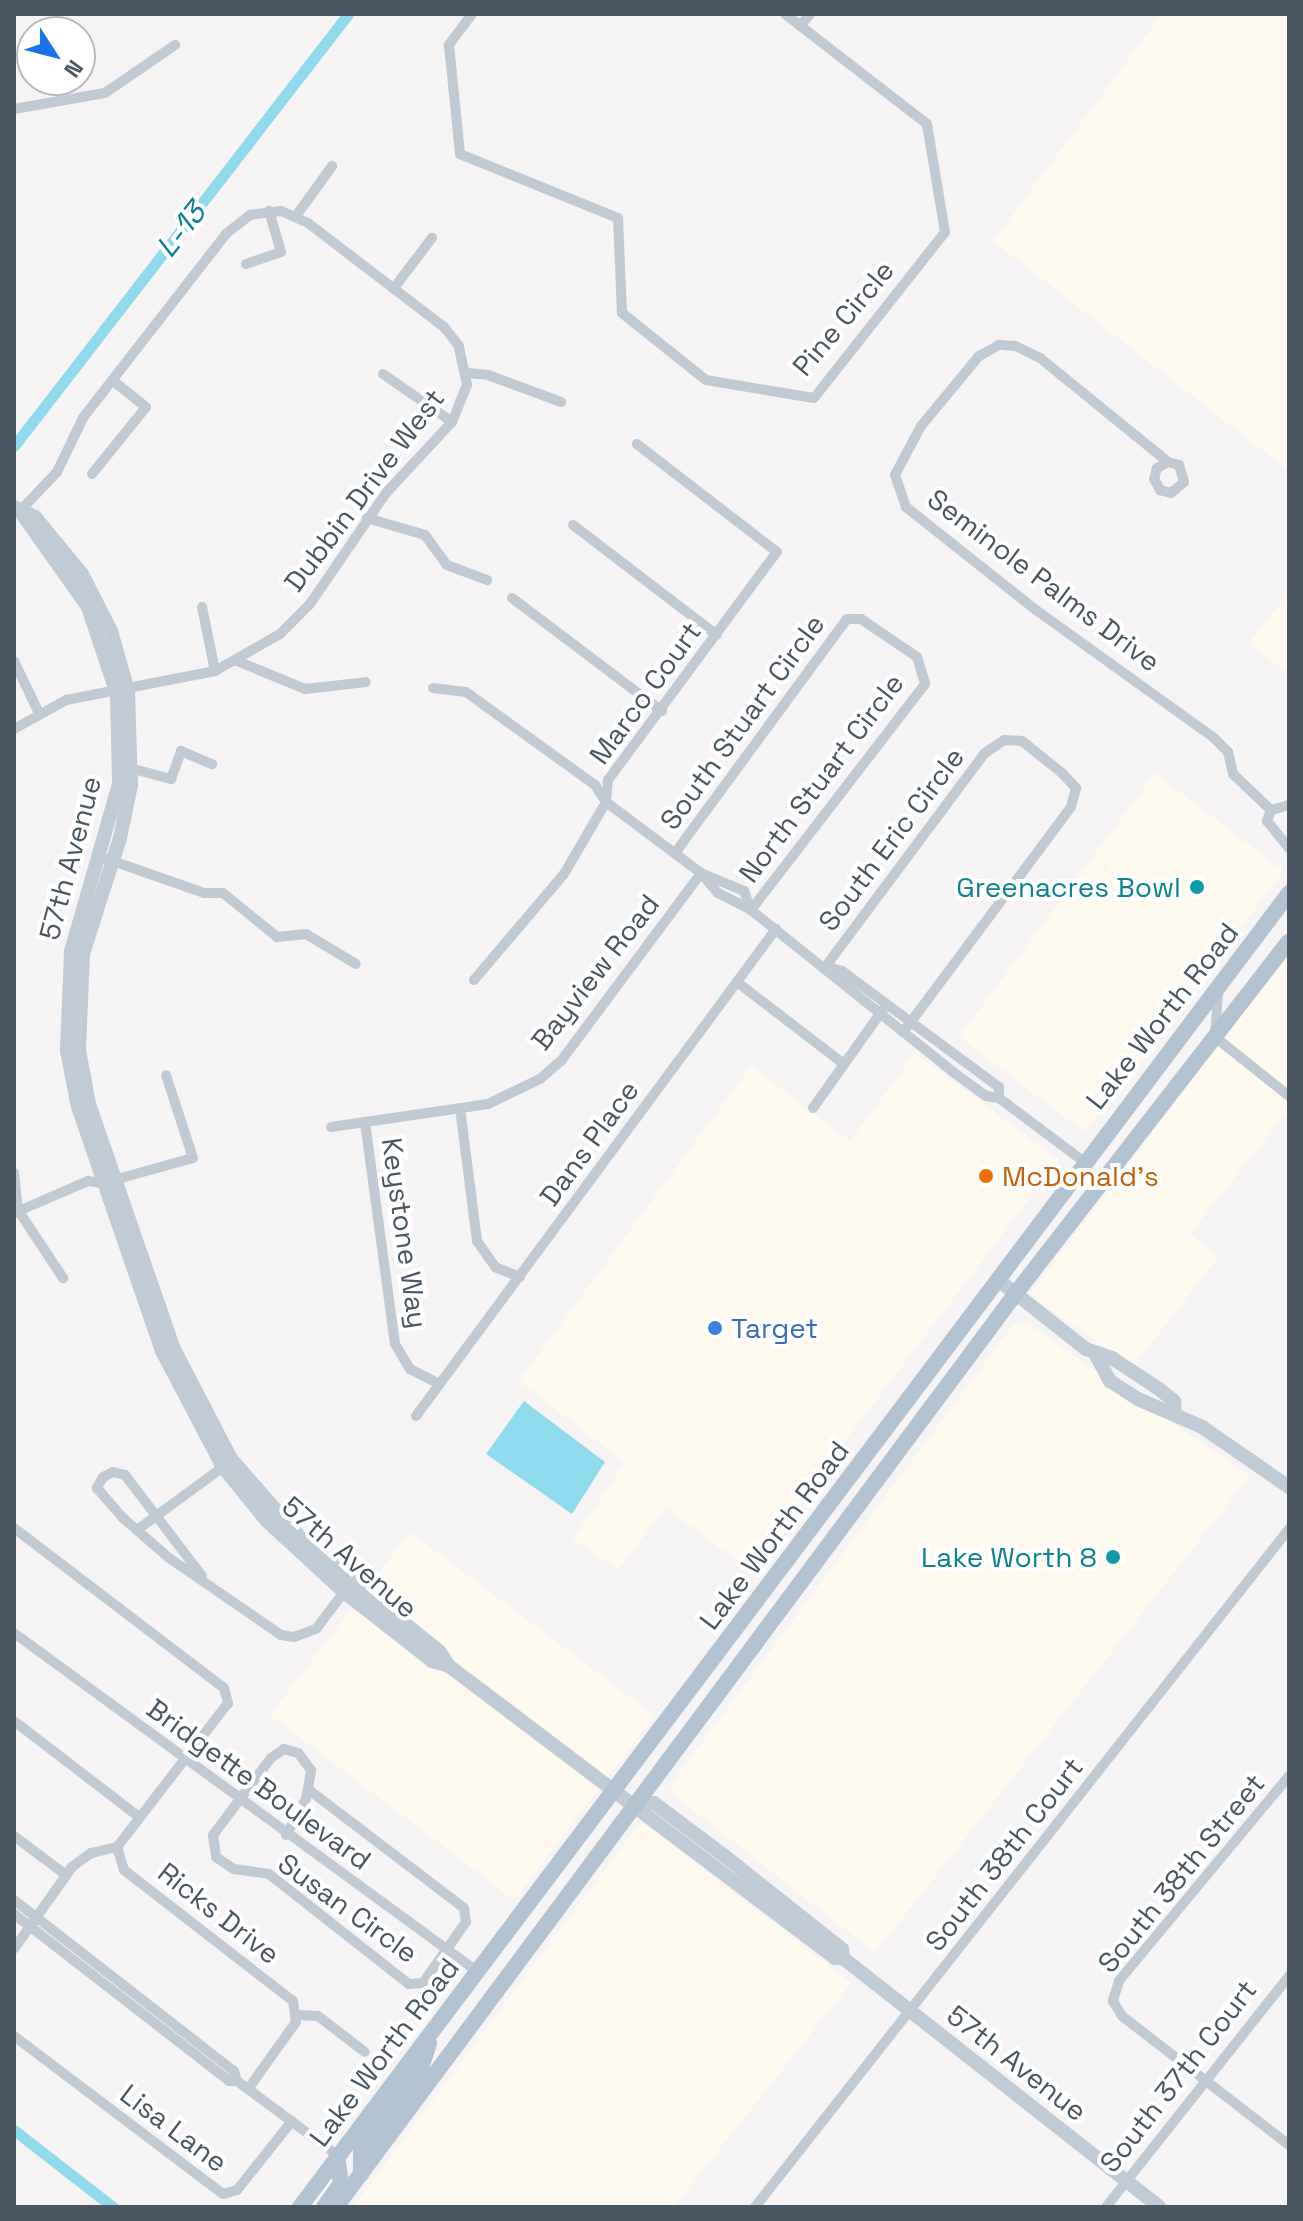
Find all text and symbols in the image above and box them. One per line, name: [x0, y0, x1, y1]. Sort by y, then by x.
north arrow: [16, 16, 96, 96]
text: N: [58, 55, 89, 83]
water label: L-13: [149, 196, 213, 264]
street label: Pine Circle: [785, 254, 901, 382]
street label: Dubbin Drive West: [277, 382, 451, 598]
street label: Seminole Palms Drive: [921, 482, 1167, 678]
street label: South Stuart Circle: [653, 608, 831, 836]
street label: Marco Court: [582, 615, 708, 771]
street label: North Stuart Circle: [732, 667, 910, 889]
street label: South Eric Circle: [811, 741, 971, 937]
street label: 57th Avenue: [32, 772, 108, 944]
place label: Greenacres Bowl: [956, 870, 1181, 904]
marker: Greenacres Bowl: [1188, 878, 1206, 896]
street label: Bayview Road: [524, 888, 666, 1056]
street label: Lake Worth Road: [1079, 916, 1245, 1116]
street label: Dans Place: [532, 1074, 646, 1212]
street label: Keystone Way: [375, 1135, 435, 1331]
place label: McDonald's: [1002, 1159, 1159, 1193]
marker: McDonald's: [977, 1167, 995, 1185]
place label: Target: [731, 1311, 818, 1345]
marker: Target: [706, 1319, 724, 1337]
street label: Lake Worth Road: [692, 1434, 856, 1636]
street label: 57th Avenue: [275, 1489, 425, 1625]
place label: Lake Worth 8: [921, 1540, 1097, 1574]
marker: Lake Worth 8: [1104, 1548, 1122, 1566]
street label: Bridgette Boulevard: [140, 1691, 378, 1877]
street label: South 38th Court: [918, 1751, 1090, 1957]
street label: South 38th Street: [1091, 1767, 1271, 1979]
street label: Susan Circle: [272, 1846, 424, 1970]
street label: Ricks Drive: [152, 1855, 286, 1971]
street label: Lake Worth Road: [302, 1951, 466, 2153]
street label: South 37th Court: [1093, 1973, 1263, 2179]
street label: 57th Avenue: [940, 1998, 1094, 2128]
street label: Lisa Lane: [114, 2077, 234, 2179]

